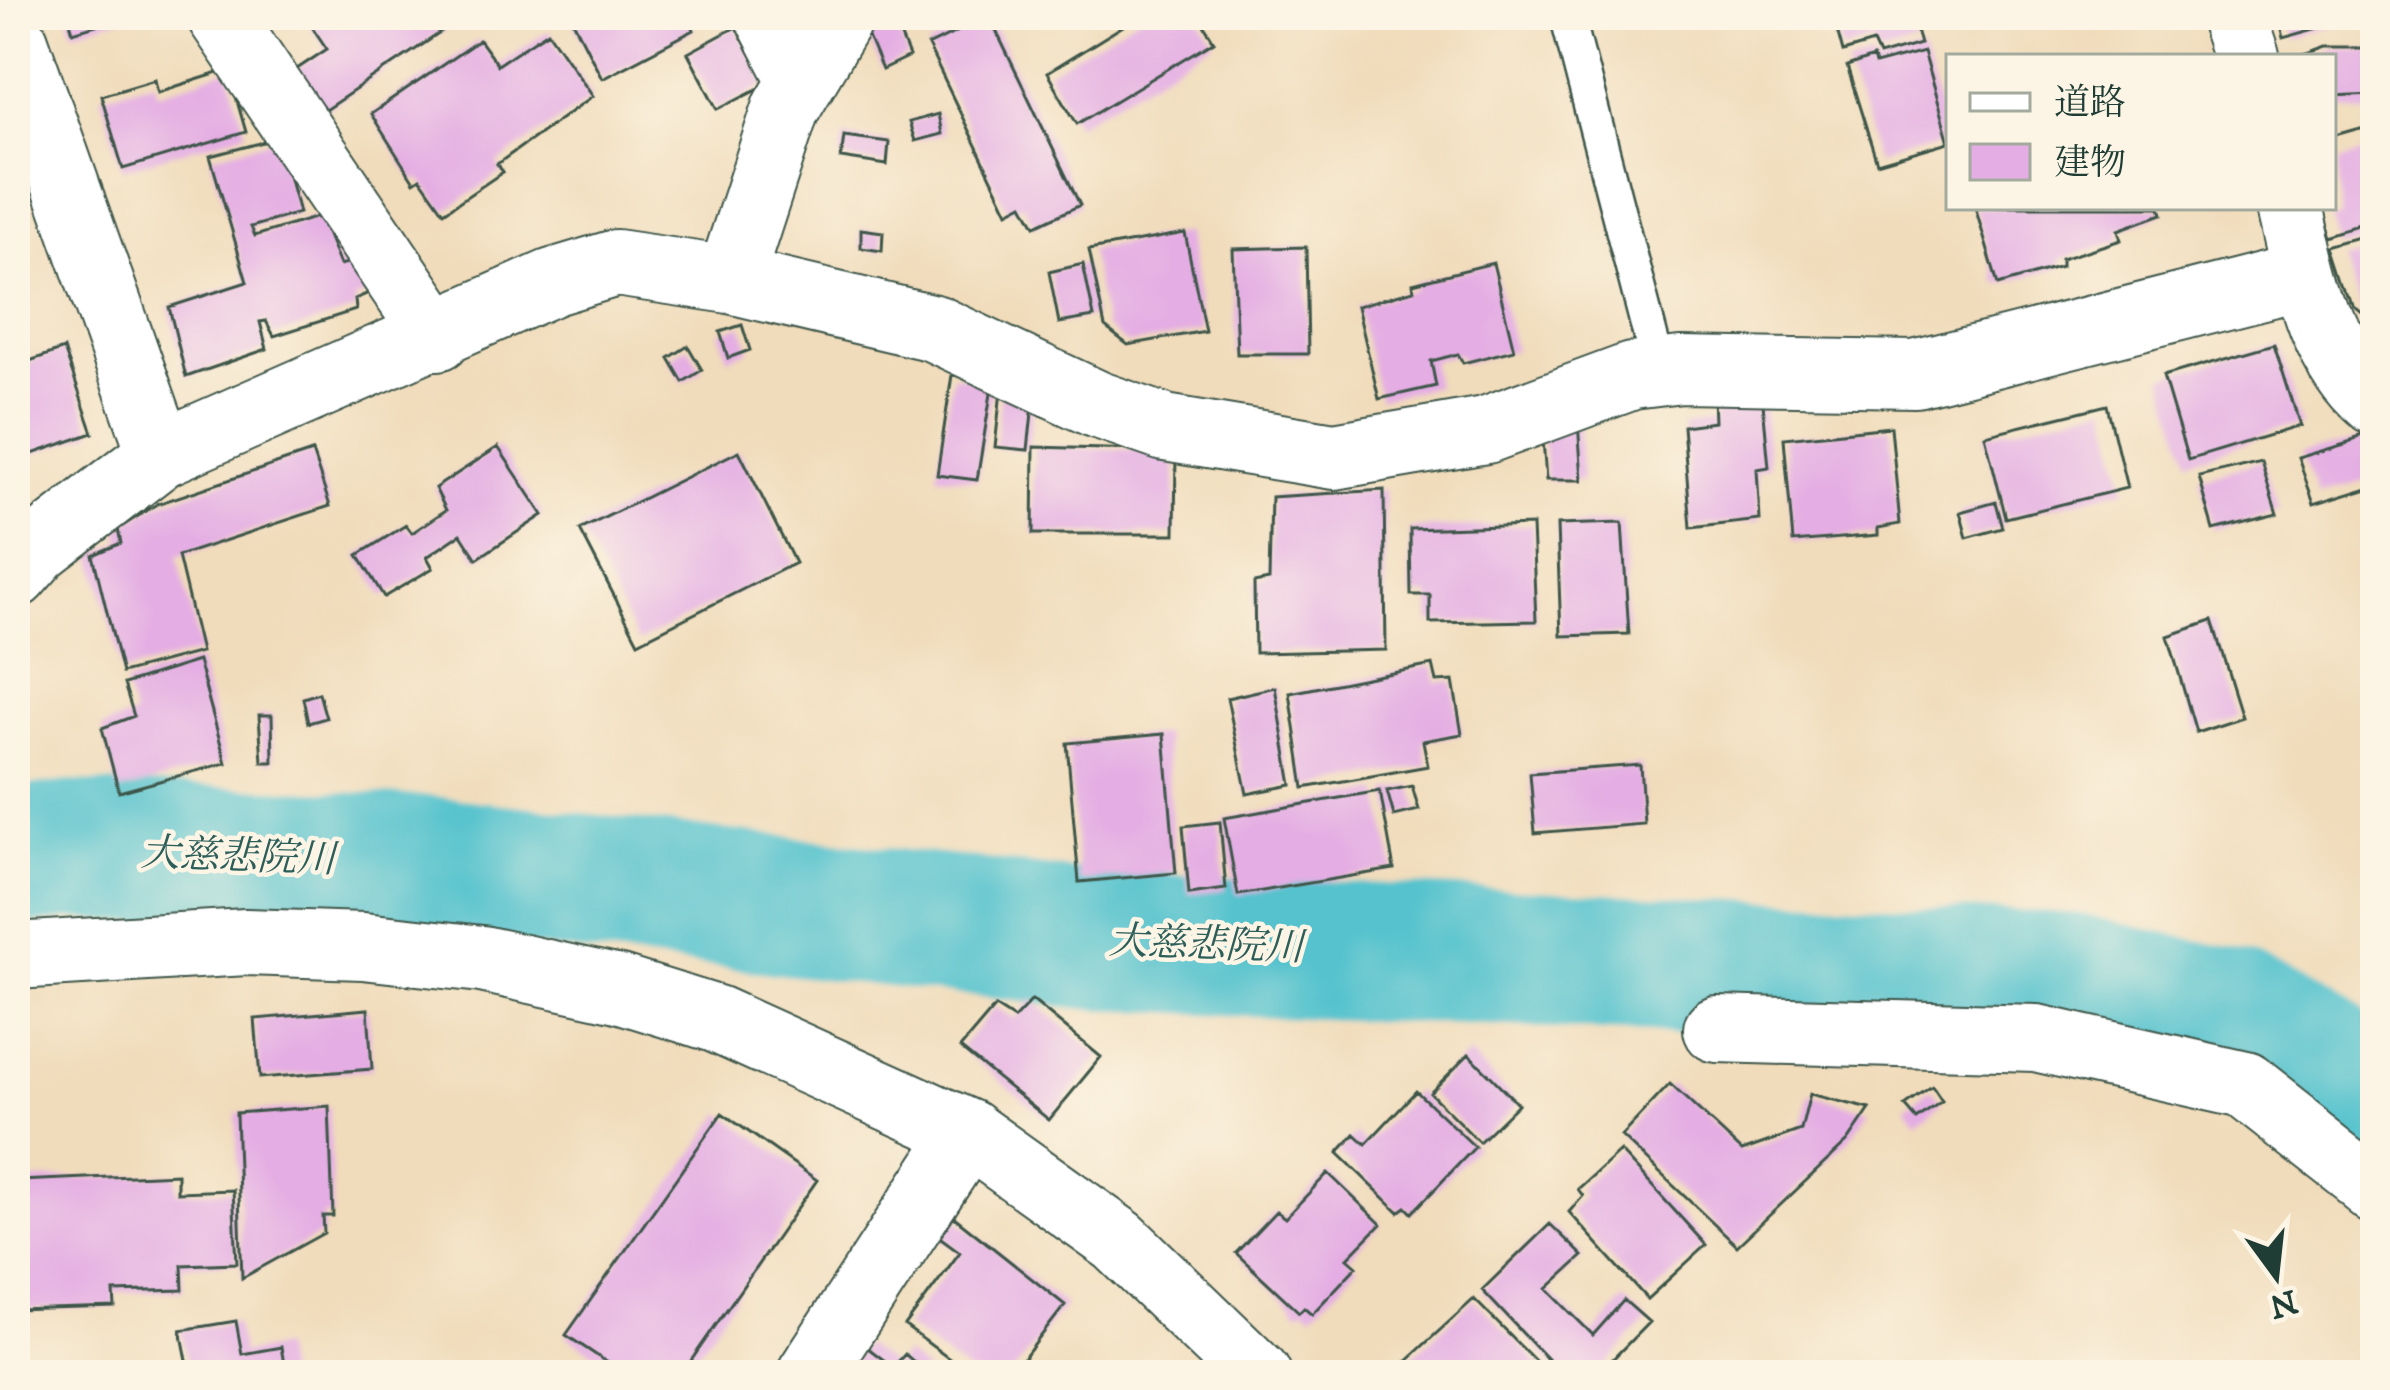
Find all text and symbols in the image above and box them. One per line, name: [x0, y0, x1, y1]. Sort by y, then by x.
legend: [1946, 54, 2336, 210]
text: 道路: [2054, 81, 2126, 126]
text: 建物: [2054, 141, 2126, 186]
water label: 大慈悲院川: [140, 829, 340, 885]
water label: 大慈悲院川: [1108, 917, 1308, 973]
north arrow: [2216, 1216, 2336, 1336]
text: N: [2265, 1279, 2302, 1326]

